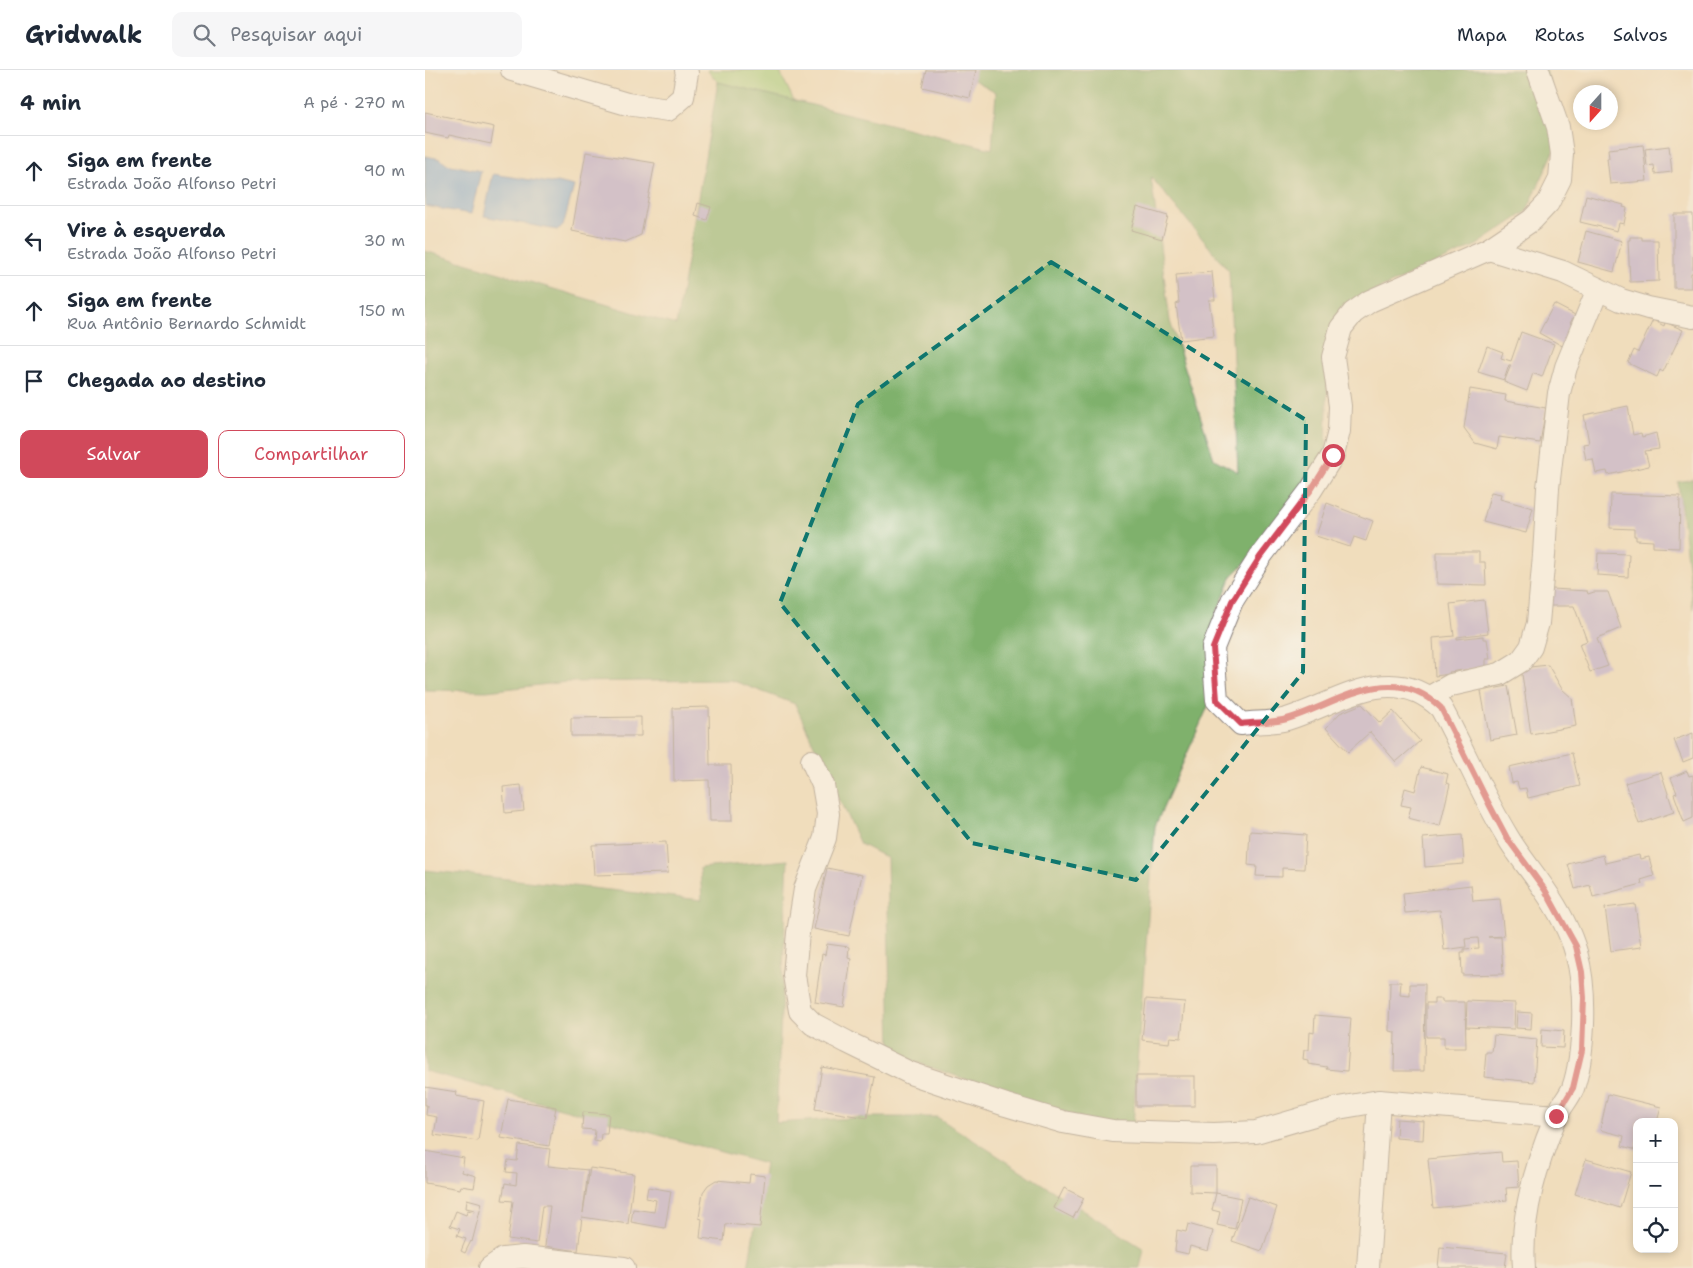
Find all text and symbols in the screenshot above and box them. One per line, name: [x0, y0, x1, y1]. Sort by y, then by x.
search box: [172, 12, 522, 57]
text: Gridwalk: [25, 19, 142, 51]
icon: search: [190, 21, 218, 49]
text: Pesquisar aqui: [230, 22, 362, 47]
text: Mapa: [1457, 23, 1507, 47]
text: Rotas: [1535, 23, 1585, 47]
text: Salvos: [1613, 23, 1668, 47]
north arrow: [1573, 85, 1618, 130]
text: 4 min: [20, 89, 81, 117]
text: A pé · 270 m: [303, 92, 405, 113]
text: Siga em frente: [67, 148, 212, 173]
icon: ahead: [20, 157, 48, 185]
text: 90 m: [364, 160, 405, 181]
text: Estrada João Alfonso Petri: [67, 173, 277, 194]
text: Vire à esquerda: [67, 218, 225, 243]
icon: left: [20, 227, 48, 255]
text: 30 m: [364, 230, 405, 251]
text: Estrada João Alfonso Petri: [67, 243, 277, 264]
text: Siga em frente: [67, 288, 212, 313]
icon: ahead: [20, 297, 48, 325]
text: 150 m: [358, 300, 405, 321]
text: Rua Antônio Bernardo Schmidt: [67, 313, 306, 334]
icon: arrive: [20, 367, 48, 395]
text: Chegada ao destino: [67, 368, 266, 393]
button: Salvar: [20, 430, 208, 478]
button: Compartilhar: [218, 430, 405, 478]
route start: [1322, 444, 1345, 467]
route end: [1545, 1105, 1568, 1128]
map controls: [1633, 1118, 1678, 1253]
button: +: [1633, 1118, 1678, 1163]
button: −: [1633, 1163, 1678, 1208]
button: locate: [1633, 1208, 1678, 1253]

